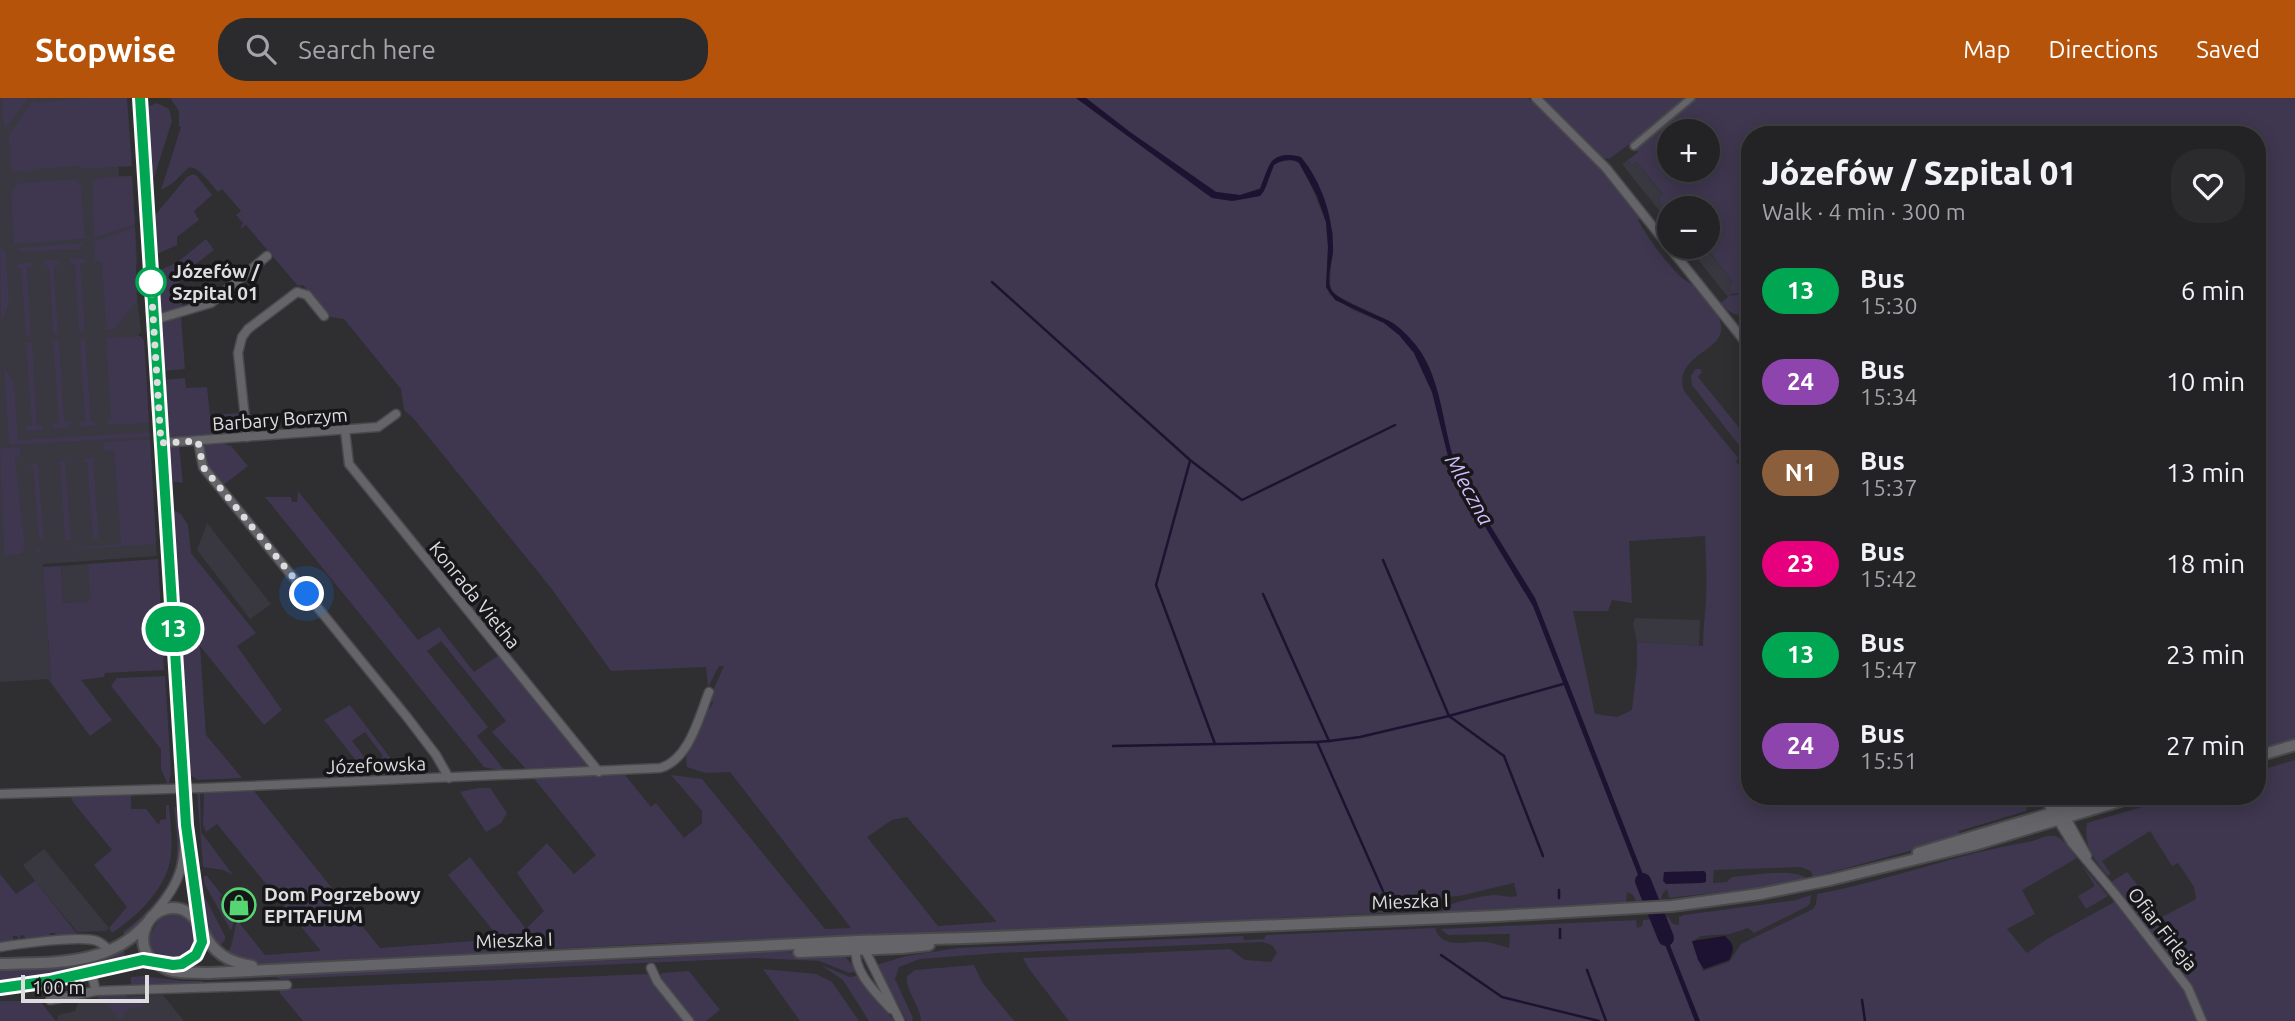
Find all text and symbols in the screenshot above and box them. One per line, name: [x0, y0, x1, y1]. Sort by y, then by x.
search box: [218, 18, 708, 81]
icon: search: [242, 30, 280, 68]
text: Stopwise: [35, 31, 176, 68]
text: Search here: [298, 35, 436, 64]
text: Map: [1963, 36, 2010, 63]
text: Directions: [2048, 36, 2158, 63]
text: Saved: [2196, 36, 2260, 63]
map controls: [1657, 119, 1720, 259]
button: +: [1657, 119, 1720, 182]
button: heart: [2171, 149, 2245, 223]
text: Józefów / Szpital 01: [1762, 154, 2077, 191]
button: −: [1657, 196, 1720, 259]
text: Walk · 4 min · 300 m: [1762, 199, 1966, 224]
place label: Józefów / Szpital 01: [172, 260, 260, 304]
text: Bus: [1860, 264, 1905, 293]
marker: Józefów / Szpital 01: [136, 267, 166, 297]
text: 6 min: [2181, 276, 2245, 305]
text: 13: [1787, 277, 1814, 304]
text: 15:30: [1860, 293, 1918, 318]
text: Bus: [1860, 355, 1905, 384]
text: 10 min: [2166, 367, 2245, 396]
text: 24: [1787, 368, 1814, 395]
text: 15:34: [1860, 384, 1918, 409]
street label: Barbary Borzym: [212, 403, 348, 435]
text: Bus: [1860, 446, 1905, 475]
water label: Mleczna: [1441, 450, 1499, 529]
text: 13 min: [2166, 458, 2245, 487]
text: N1: [1785, 459, 1816, 486]
text: 15:37: [1860, 475, 1918, 500]
street label: Konrada Vietha: [425, 537, 525, 653]
text: Bus: [1860, 537, 1905, 566]
text: 18 min: [2166, 549, 2245, 578]
text: 23: [1787, 550, 1814, 577]
text: 15:42: [1860, 566, 1918, 591]
your location: [289, 576, 324, 611]
line badge: 13: [142, 606, 204, 652]
text: 13: [159, 615, 187, 642]
text: Bus: [1860, 628, 1905, 657]
text: 23 min: [2166, 640, 2245, 669]
text: 13: [1787, 641, 1814, 668]
text: 15:47: [1860, 657, 1918, 682]
text: Bus: [1860, 719, 1905, 748]
text: 27 min: [2166, 731, 2245, 760]
text: 24: [1787, 732, 1814, 759]
text: 15:51: [1860, 748, 1918, 773]
street label: Józefowska: [326, 752, 426, 778]
place label: Dom Pogrzebowy EPITAFIUM: [264, 883, 420, 927]
street label: Ofiar Firleja: [2124, 883, 2202, 975]
shop icon: Dom Pogrzebowy EPITAFIUM: [220, 886, 258, 924]
street label: Mieszka I: [1371, 889, 1449, 913]
street label: Mieszka I: [475, 928, 553, 952]
scale bar: [21, 972, 149, 1004]
text: 100 m: [32, 976, 85, 998]

